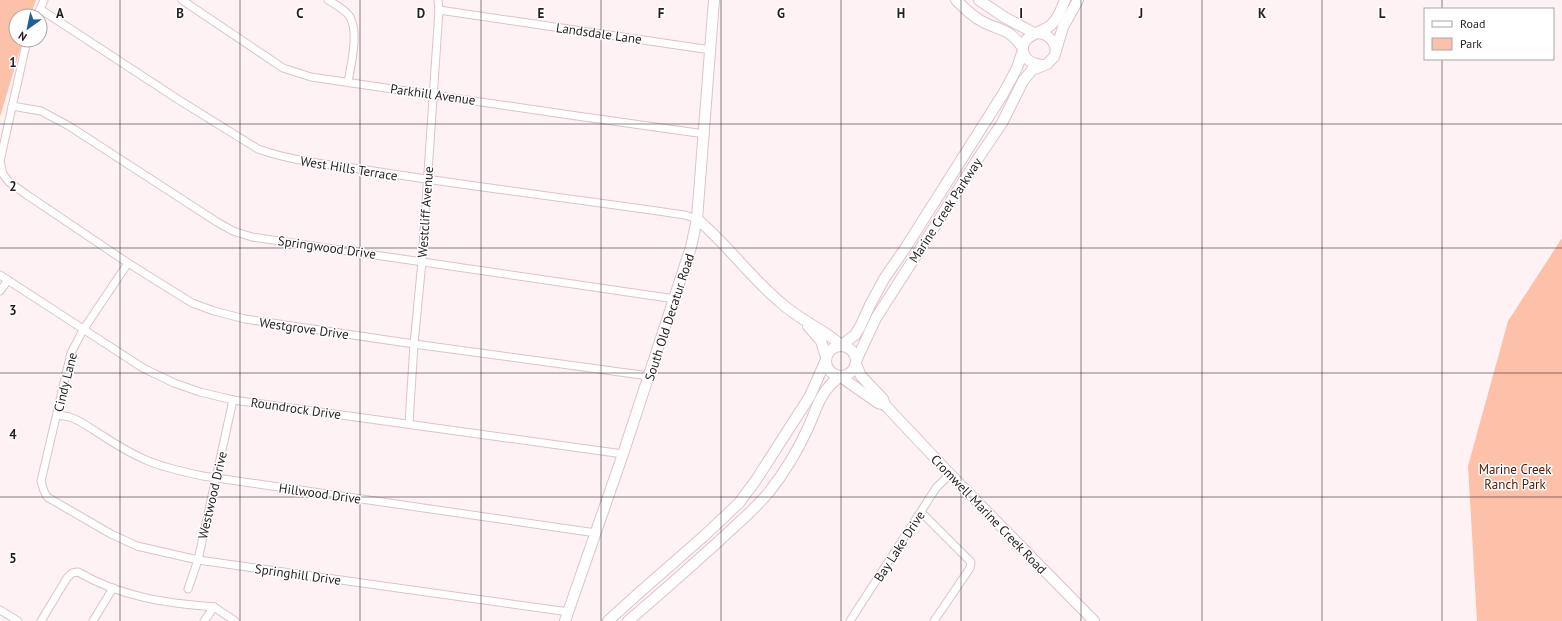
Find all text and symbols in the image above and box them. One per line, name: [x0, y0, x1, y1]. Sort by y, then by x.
text: A: [56, 5, 64, 22]
text: B: [176, 5, 184, 22]
text: C: [296, 5, 304, 22]
text: D: [417, 5, 425, 22]
text: E: [538, 5, 545, 22]
text: F: [658, 5, 665, 22]
text: G: [777, 5, 785, 22]
text: H: [897, 5, 905, 22]
text: I: [1019, 5, 1023, 22]
text: J: [1138, 5, 1143, 22]
text: K: [1258, 5, 1266, 22]
text: L: [1379, 5, 1386, 22]
north arrow: [8, 8, 48, 48]
legend: [1424, 8, 1554, 60]
text: Road: [1460, 16, 1485, 31]
street label: Landsdale Lane: [555, 19, 643, 48]
text: N: [16, 29, 29, 44]
text: Park: [1460, 36, 1482, 51]
text: 1: [9, 54, 17, 71]
street label: Parkhill Avenue: [389, 80, 477, 109]
street label: West Hills Terrace: [299, 152, 399, 185]
street label: Marine Creek Parkway: [905, 155, 986, 266]
street label: Westcliff Avenue: [414, 166, 437, 258]
text: 2: [9, 178, 17, 195]
street label: Springwood Drive: [277, 232, 377, 263]
street label: South Old Decatur Road: [641, 251, 698, 383]
text: 3: [9, 302, 17, 319]
street label: Westgrove Drive: [258, 314, 350, 343]
street label: Cindy Lane: [50, 351, 81, 414]
street label: Roundrock Drive: [250, 394, 342, 423]
text: 4: [9, 426, 17, 443]
street label: Westwood Drive: [194, 450, 231, 541]
street label: Cromwell Marine Creek Road: [927, 451, 1050, 578]
park label: Marine Creek Ranch Park: [1479, 461, 1552, 493]
street label: Hillwood Drive: [278, 479, 362, 508]
street label: Bay Lake Drive: [870, 508, 929, 585]
text: 5: [9, 550, 17, 567]
street label: Springhill Drive: [254, 560, 342, 589]

